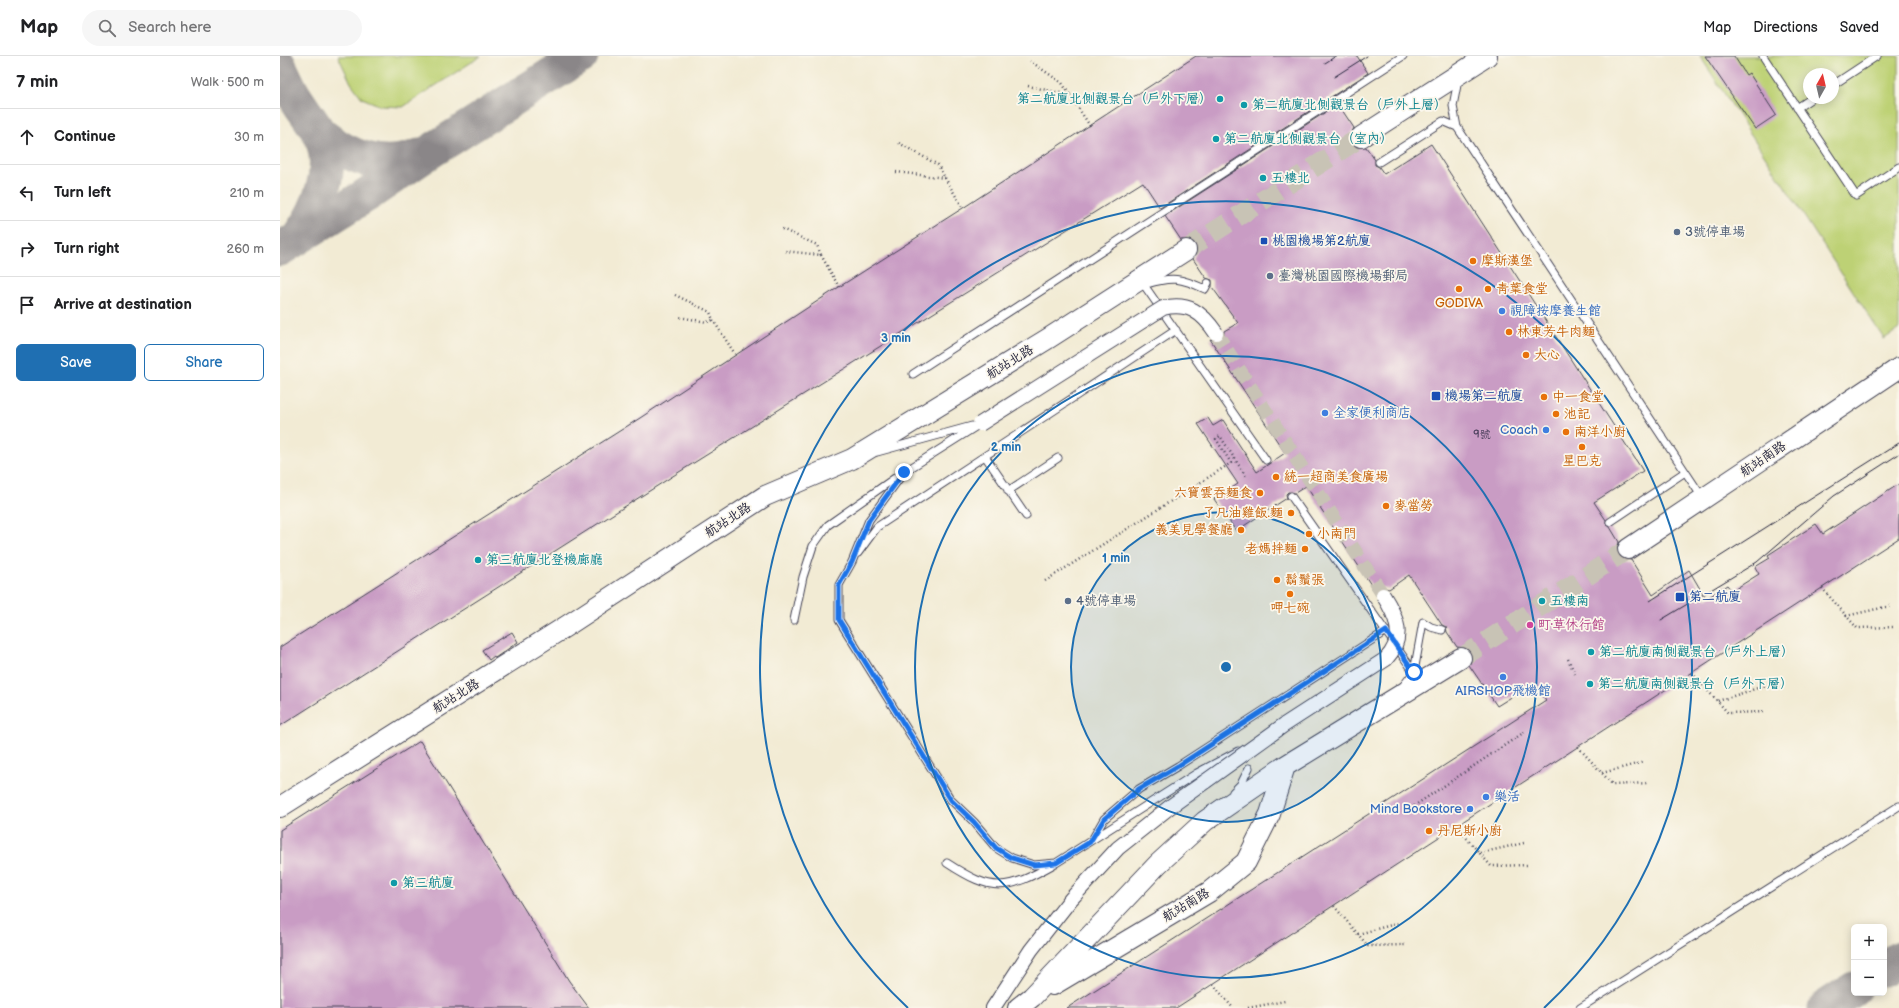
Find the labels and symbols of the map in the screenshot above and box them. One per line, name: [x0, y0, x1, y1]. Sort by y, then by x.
north arrow: [1803, 68, 1839, 104]
place label: 第二航廈北側觀景台（戶外下層）: [1017, 91, 1212, 107]
marker: 第二航廈北側觀景台（戶外下層）: [1215, 94, 1225, 104]
place label: 第二航廈北側觀景台（戶外上層）: [1252, 97, 1447, 113]
marker: 第二航廈北側觀景台（戶外上層）: [1239, 100, 1249, 110]
place label: 第二航廈北側觀景台（室內）: [1224, 131, 1393, 147]
marker: 第二航廈北側觀景台（室內）: [1211, 134, 1221, 144]
place label: 五樓北: [1271, 170, 1310, 186]
marker: 五樓北: [1258, 173, 1268, 183]
place label: 3號停車場: [1685, 224, 1745, 240]
marker: 3號停車場: [1672, 227, 1682, 237]
place label: 桃園機場第2航廈: [1272, 233, 1371, 249]
marker: 桃園機場第2航廈: [1259, 236, 1269, 246]
place label: 摩斯漢堡: [1481, 253, 1533, 269]
marker: 摩斯漢堡: [1468, 256, 1478, 266]
place label: 臺灣桃園國際機場郵局: [1278, 268, 1408, 284]
marker: 臺灣桃園國際機場郵局: [1265, 271, 1275, 281]
place label: 青葉食堂: [1496, 281, 1548, 297]
marker: GODIVA: [1454, 284, 1464, 294]
marker: 青葉食堂: [1483, 284, 1493, 294]
place label: GODIVA: [1435, 295, 1483, 311]
place label: 視障按摩養生館: [1510, 303, 1601, 319]
marker: 視障按摩養生館: [1497, 306, 1507, 316]
place label: 林東芳牛肉麵: [1517, 324, 1595, 340]
marker: 林東芳牛肉麵: [1504, 327, 1514, 337]
text: 3 min: [881, 331, 911, 346]
street label: 航站北路: [984, 341, 1036, 383]
place label: 大心: [1534, 347, 1560, 363]
marker: 大心: [1521, 350, 1531, 360]
place label: 機場第二航廈: [1445, 388, 1523, 404]
place label: 中一食堂: [1552, 389, 1604, 405]
marker: 機場第二航廈: [1430, 390, 1442, 402]
marker: 中一食堂: [1539, 392, 1549, 402]
place label: 全家便利商店: [1333, 405, 1411, 421]
place label: 池記: [1564, 406, 1590, 422]
marker: 全家便利商店: [1320, 408, 1330, 418]
marker: 池記: [1551, 409, 1561, 419]
place label: Coach: [1500, 422, 1538, 438]
place label: 南洋小廚: [1574, 424, 1626, 440]
marker: Coach: [1541, 425, 1551, 435]
marker: 南洋小廚: [1561, 427, 1571, 437]
house number: 9號: [1473, 428, 1491, 441]
street label: 航站南路: [1737, 438, 1789, 480]
text: 2 min: [991, 440, 1021, 455]
marker: 星巴克: [1577, 442, 1587, 452]
place label: 星巴克: [1562, 453, 1602, 469]
route end: [895, 463, 913, 481]
place label: 統一超商美食廣場: [1284, 469, 1388, 485]
marker: 統一超商美食廣場: [1271, 472, 1281, 482]
place label: 六寶雲吞麵食: [1174, 485, 1252, 501]
marker: 六寶雲吞麵食: [1255, 488, 1265, 498]
place label: 麥當勞: [1394, 498, 1433, 514]
street label: 航站北路: [702, 499, 754, 541]
marker: 麥當勞: [1381, 501, 1391, 511]
place label: 了凡油雞飯.麵: [1202, 505, 1283, 521]
marker: 了凡油雞飯.麵: [1286, 508, 1296, 518]
place label: 義美見學餐廳: [1155, 522, 1233, 538]
marker: 義美見學餐廳: [1236, 525, 1246, 535]
place label: 小南門: [1317, 526, 1356, 542]
marker: 小南門: [1304, 529, 1314, 539]
place label: 老媽拌麵: [1245, 541, 1297, 557]
marker: 老媽拌麵: [1300, 544, 1310, 554]
text: 1 min: [1102, 551, 1130, 566]
place label: 第三航廈北登機廊廳: [486, 552, 603, 568]
marker: 第三航廈北登機廊廳: [473, 555, 483, 565]
place label: 鬍鬚張: [1285, 572, 1324, 588]
marker: 鬍鬚張: [1272, 575, 1282, 585]
marker: 呷七碗: [1285, 589, 1295, 599]
place label: 第二航廈: [1689, 589, 1741, 605]
marker: 第二航廈: [1674, 591, 1686, 603]
place label: 4號停車場: [1076, 593, 1136, 609]
place label: 五樓南: [1550, 593, 1589, 609]
marker: 4號停車場: [1063, 596, 1073, 606]
marker: 五樓南: [1537, 596, 1547, 606]
place label: 呷七碗: [1270, 600, 1310, 616]
place label: 町·草休行館: [1538, 617, 1604, 633]
marker: 町·草休行館: [1525, 620, 1535, 630]
place label: 第二航廈南側觀景台（戶外上層）: [1599, 644, 1794, 660]
marker: 第二航廈南側觀景台（戶外上層）: [1586, 647, 1596, 657]
centre of rings: [1219, 660, 1233, 674]
route start: [1405, 663, 1423, 681]
marker: AIRSHOP飛機館: [1498, 672, 1508, 682]
street label: 航站北路: [430, 675, 482, 717]
place label: 第二航廈南側觀景台（戶外下層）: [1598, 676, 1793, 692]
marker: 第二航廈南側觀景台（戶外下層）: [1585, 679, 1595, 689]
place label: AIRSHOP飛機館: [1455, 683, 1551, 699]
place label: 樂活: [1494, 789, 1520, 805]
marker: 樂活: [1481, 792, 1491, 802]
place label: Mind Bookstore: [1370, 801, 1462, 817]
marker: Mind Bookstore: [1465, 804, 1475, 814]
place label: 丹尼斯小廚: [1437, 823, 1502, 839]
marker: 丹尼斯小廚: [1424, 826, 1434, 836]
place label: 第三航廈: [402, 875, 454, 891]
marker: 第三航廈: [389, 878, 399, 888]
street label: 航站南路: [1160, 885, 1212, 925]

